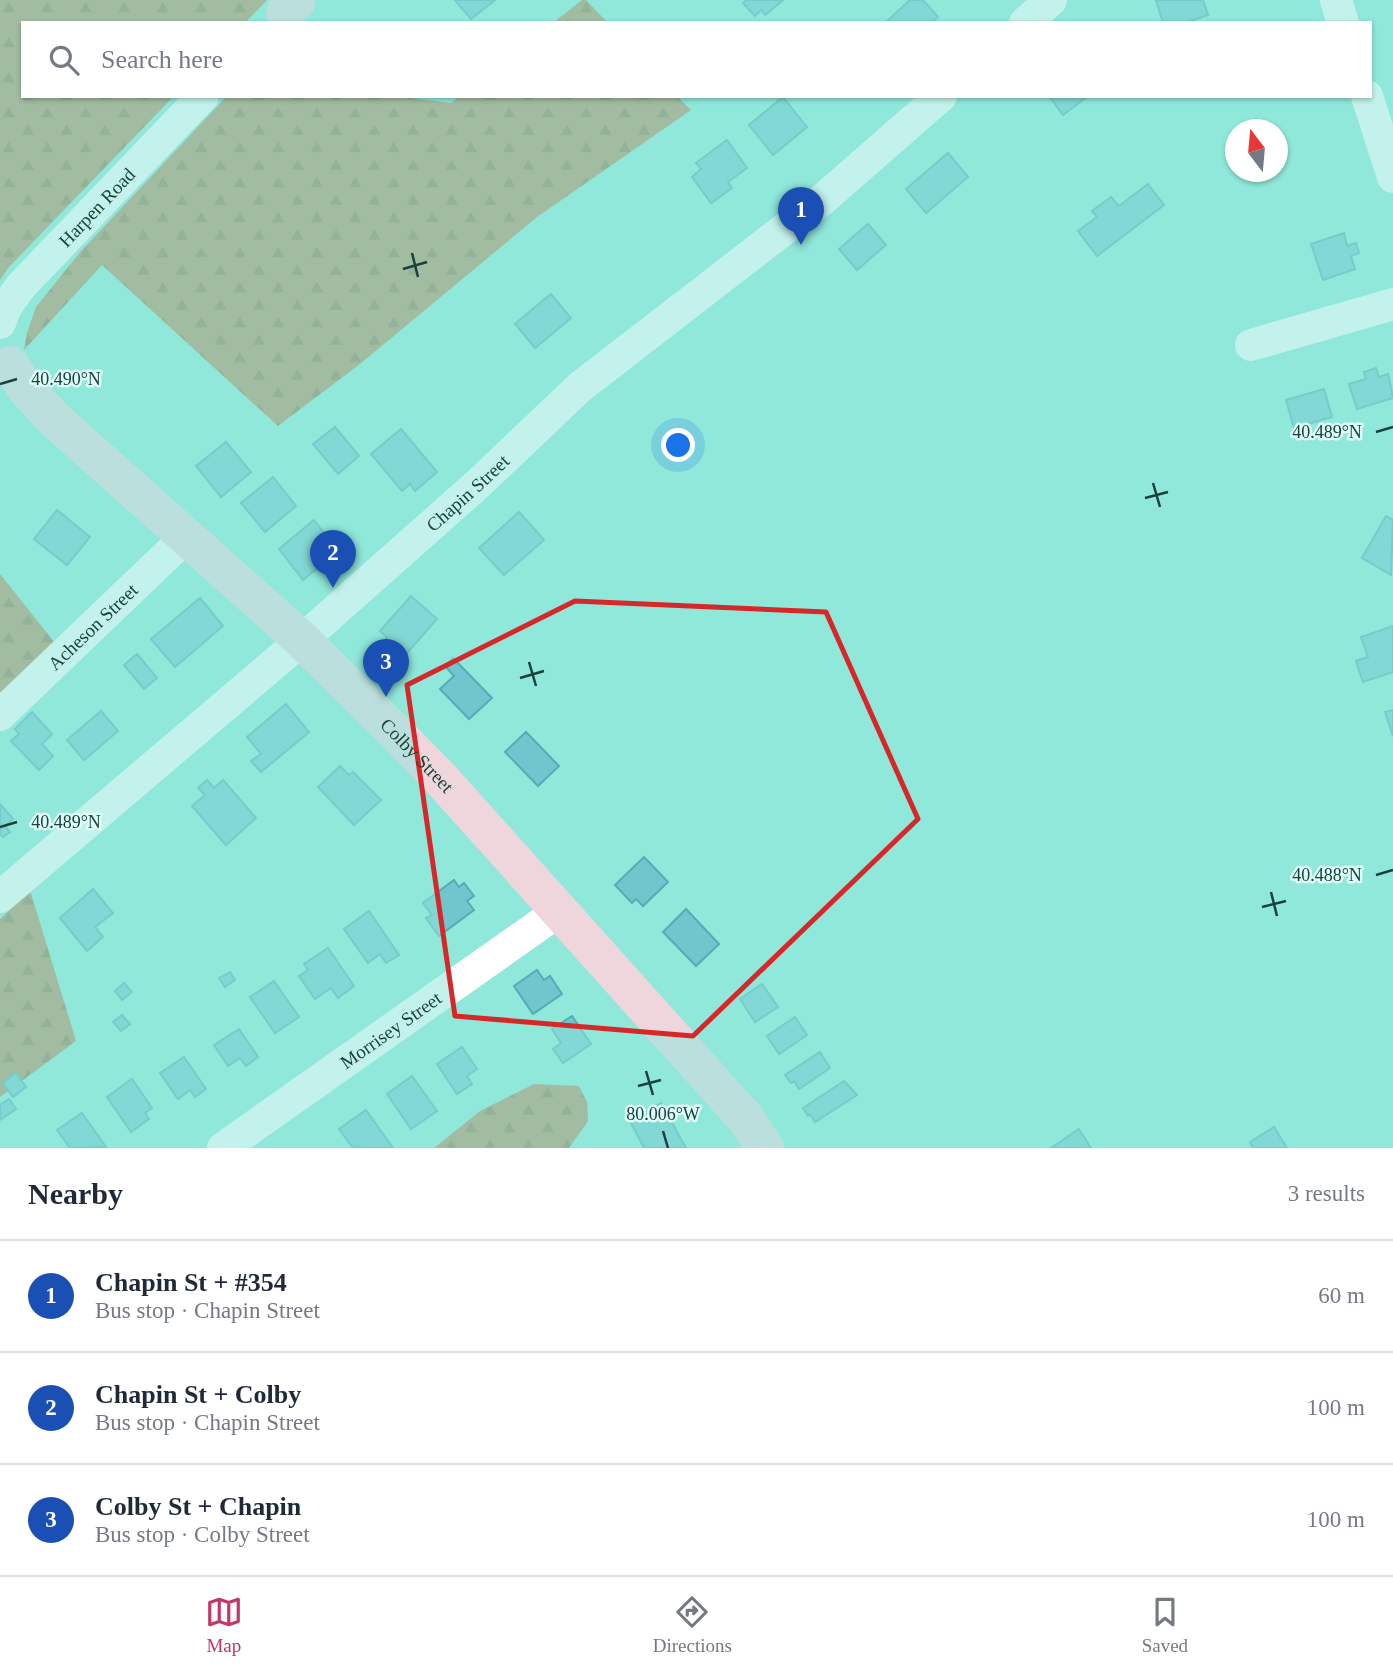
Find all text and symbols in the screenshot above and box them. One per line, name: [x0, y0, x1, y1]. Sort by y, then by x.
search box: [21, 21, 1372, 98]
icon: search: [45, 41, 83, 79]
text: Search here: [101, 45, 223, 74]
north arrow: [1225, 119, 1288, 182]
street label: Harpen Road: [54, 163, 139, 251]
pin: 1: [778, 187, 824, 245]
text: 40.490°N: [31, 369, 101, 389]
text: 40.489°N: [1292, 422, 1362, 442]
your location: [661, 428, 695, 462]
street label: Chapin Street: [422, 450, 513, 535]
pin: 2: [310, 530, 356, 588]
street label: Acheson Street: [43, 578, 142, 674]
pin: 3: [363, 639, 409, 697]
street label: Colby Street: [377, 714, 459, 797]
text: 40.489°N: [31, 812, 101, 832]
text: 40.488°N: [1292, 865, 1362, 885]
street label: Morrisey Street: [336, 987, 446, 1073]
text: 80.006°W: [626, 1104, 700, 1124]
text: Nearby: [28, 1177, 123, 1210]
text: 3 results: [1288, 1181, 1365, 1206]
text: Chapin St + #354: [95, 1268, 287, 1297]
text: 1: [45, 1283, 57, 1308]
text: 60 m: [1318, 1283, 1365, 1308]
text: Bus stop · Chapin Street: [95, 1298, 320, 1323]
text: Chapin St + Colby: [95, 1380, 301, 1409]
text: 2: [45, 1395, 57, 1420]
text: 100 m: [1307, 1395, 1365, 1420]
text: Bus stop · Chapin Street: [95, 1410, 320, 1435]
text: Colby St + Chapin: [95, 1492, 301, 1521]
text: 3: [45, 1507, 57, 1532]
text: 100 m: [1307, 1507, 1365, 1532]
text: Bus stop · Colby Street: [95, 1522, 310, 1547]
tab: Map: [205, 1593, 243, 1657]
tab: Directions: [653, 1593, 732, 1657]
tab: Saved: [1142, 1593, 1188, 1657]

